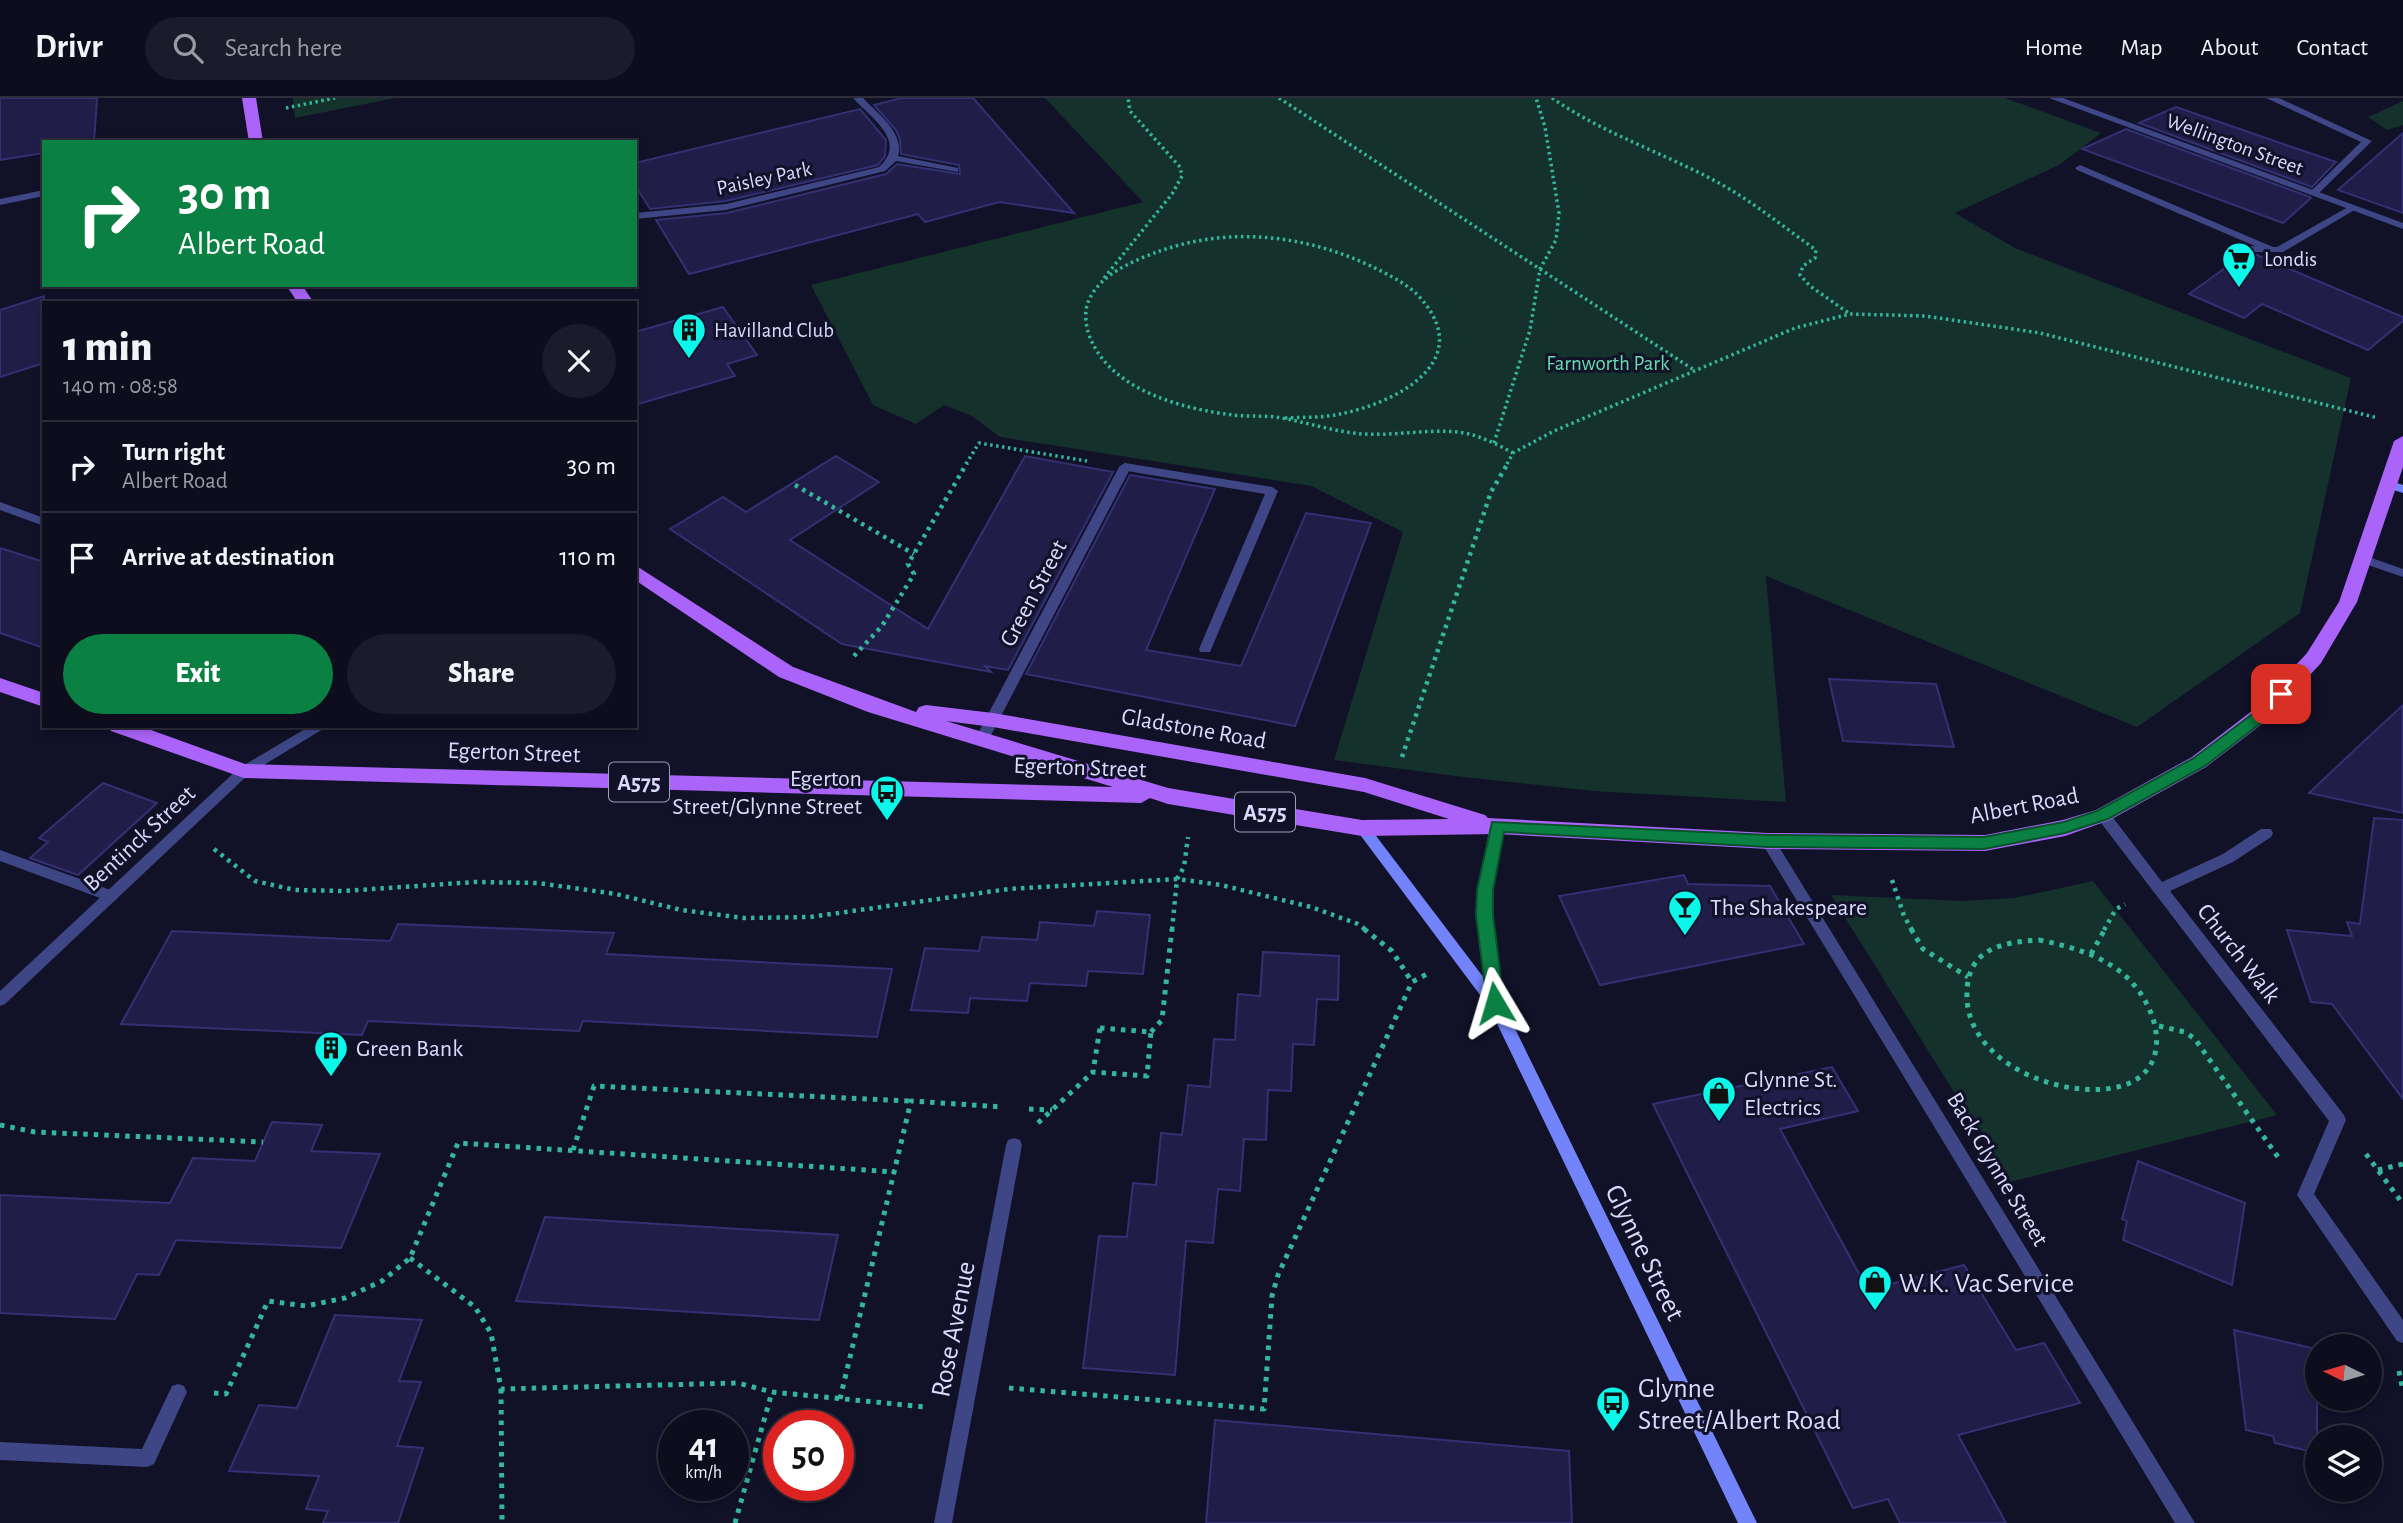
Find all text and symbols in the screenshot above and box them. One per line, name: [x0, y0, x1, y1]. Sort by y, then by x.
search box: [145, 17, 635, 80]
icon: search: [169, 29, 207, 67]
text: Drivr: [35, 31, 103, 64]
text: Search here: [225, 35, 342, 61]
text: Home: [2025, 36, 2083, 60]
text: Map: [2121, 36, 2163, 60]
text: About: [2201, 36, 2258, 60]
text: Contact: [2296, 36, 2368, 60]
street label: Wellington Street: [2163, 110, 2306, 179]
street label: Paisley Park: [715, 158, 814, 199]
icon: right: [63, 168, 154, 259]
text: 30 m: [178, 170, 272, 219]
text: Albert Road: [178, 228, 325, 260]
supermarket icon: Londis: [2220, 240, 2258, 289]
place label: Londis: [2264, 249, 2317, 270]
building icon: Havilland Club: [670, 311, 708, 360]
place label: Havilland Club: [714, 320, 834, 341]
button: close: [542, 324, 616, 398]
text: 1 min: [63, 326, 152, 368]
park label: Farnworth Park: [1546, 353, 1670, 374]
text: 140 m · 08:58: [63, 375, 178, 398]
text: Turn right: [122, 439, 225, 465]
icon: right: [63, 448, 101, 486]
text: 30 m: [566, 453, 616, 479]
text: Albert Road: [122, 470, 228, 493]
street label: Green Street: [996, 536, 1072, 651]
icon: arrive: [63, 539, 101, 577]
text: Arrive at destination: [122, 544, 335, 570]
text: 110 m: [559, 544, 616, 570]
button: Exit: [63, 634, 333, 714]
button: Share: [347, 634, 616, 714]
pin: [2251, 664, 2311, 724]
icon: arrive: [2262, 675, 2300, 713]
street label: Gladstone Road: [1120, 704, 1268, 754]
street label: Egerton Street: [447, 739, 581, 767]
street label: Egerton Street: [1013, 754, 1147, 782]
road number: A575: [609, 762, 669, 802]
place label: Egerton Street/Glynne Street: [672, 767, 862, 819]
bus stop icon: Egerton Street/Glynne Street: [868, 773, 906, 822]
street label: Bentinck Street: [79, 781, 200, 896]
street label: Albert Road: [1968, 784, 2081, 828]
road number: A575: [1235, 792, 1295, 832]
bar icon: The Shakespeare: [1666, 888, 1704, 937]
place label: The Shakespeare: [1710, 896, 1867, 920]
street label: Church Walk: [2192, 900, 2284, 1008]
position arrow: [1458, 966, 1532, 1040]
building icon: Green Bank: [312, 1029, 350, 1078]
place label: Green Bank: [356, 1037, 463, 1061]
place label: Glynne St. Electrics: [1744, 1068, 1838, 1120]
shop icon: Glynne St. Electrics: [1700, 1074, 1738, 1123]
street label: Back Glynne Street: [1942, 1089, 2053, 1251]
street label: Glynne Street: [1599, 1180, 1689, 1325]
street label: Rose Avenue: [927, 1259, 981, 1400]
shop icon: W.K. Vac Service: [1856, 1263, 1894, 1312]
place label: W.K. Vac Service: [1899, 1270, 2074, 1298]
north arrow: [2305, 1334, 2382, 1410]
map controls: [2305, 1334, 2382, 1502]
place label: Glynne Street/Albert Road: [1638, 1375, 1841, 1435]
bus stop icon: Glynne Street/Albert Road: [1594, 1384, 1632, 1433]
speed limit sign: 50: [763, 1410, 854, 1501]
button: layers: [2305, 1425, 2382, 1502]
text: 41: [688, 1429, 719, 1464]
text: km/h: [685, 1464, 722, 1482]

